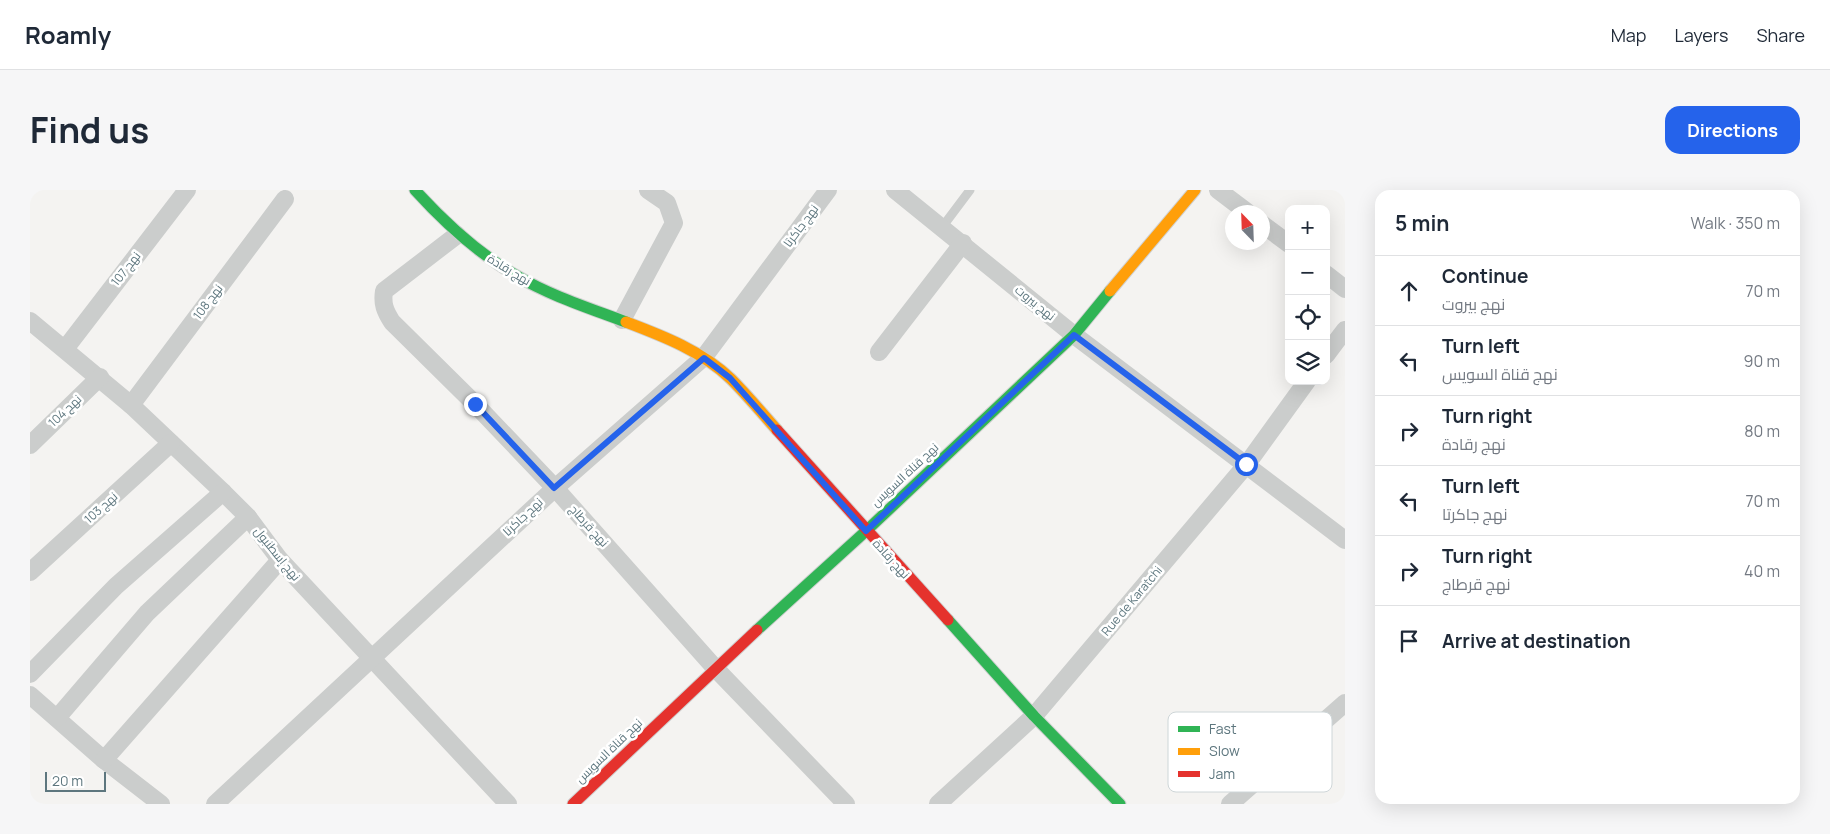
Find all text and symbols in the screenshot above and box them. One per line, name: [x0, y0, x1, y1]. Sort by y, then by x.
text: Roamly: [25, 18, 111, 51]
text: Map: [1611, 23, 1646, 47]
text: Layers: [1674, 23, 1728, 47]
text: Share: [1756, 23, 1805, 47]
text: Find us: [30, 106, 149, 154]
button: Directions: [1665, 106, 1800, 154]
street label: نهج جاكرتا: [779, 201, 822, 250]
north arrow: [1225, 205, 1270, 250]
map controls: [1285, 205, 1330, 385]
button: +: [1285, 205, 1330, 250]
text: 5 min: [1395, 209, 1449, 237]
text: Walk · 350 m: [1691, 212, 1780, 234]
street label: نهج 107: [107, 248, 144, 289]
street label: نهج رقادة: [484, 250, 534, 289]
button: −: [1285, 250, 1330, 295]
text: Continue: [1442, 263, 1528, 289]
icon: ahead: [1395, 277, 1423, 305]
text: 70 m: [1745, 280, 1780, 302]
street label: نهج 108: [189, 281, 226, 323]
street label: نهج بيروت: [1012, 281, 1059, 324]
text: نهج بيروت: [1442, 293, 1505, 315]
button: locate: [1285, 295, 1330, 340]
text: Turn left: [1442, 333, 1520, 359]
button: layers: [1285, 340, 1330, 385]
icon: left: [1395, 347, 1423, 375]
text: 90 m: [1744, 350, 1780, 372]
text: نهج قناة السويس: [1442, 363, 1558, 385]
street label: نهج 104: [44, 391, 85, 431]
route end: [464, 393, 487, 416]
text: Turn right: [1442, 403, 1532, 429]
icon: right: [1395, 417, 1423, 445]
text: 80 m: [1744, 420, 1780, 442]
text: نهج رقادة: [1442, 433, 1506, 455]
street label: نهج قناة السويس: [867, 439, 942, 510]
route start: [1235, 453, 1258, 476]
text: Turn left: [1442, 473, 1520, 499]
icon: left: [1395, 487, 1423, 515]
street label: نهج 103: [80, 488, 121, 527]
text: 70 m: [1745, 490, 1780, 512]
street label: نهج جاكرتا: [499, 494, 546, 540]
street label: نهج قرطاج: [566, 501, 613, 550]
text: نهج جاكرتا: [1442, 503, 1507, 525]
street label: نهج إسطنبول: [250, 523, 305, 584]
street label: نهج رقادة: [869, 535, 914, 582]
text: Turn right: [1442, 543, 1532, 569]
icon: right: [1395, 557, 1423, 585]
text: 40 m: [1744, 560, 1780, 582]
street label: Rue de Karatchi: [1097, 562, 1166, 639]
text: نهج قرطاج: [1442, 573, 1510, 595]
icon: arrive: [1395, 627, 1423, 655]
text: Arrive at destination: [1442, 628, 1631, 654]
legend: [1168, 712, 1332, 792]
street label: نهج قناة السويس: [572, 714, 646, 787]
text: Fast: [1209, 719, 1237, 738]
text: Slow: [1209, 741, 1240, 760]
text: Jam: [1209, 764, 1235, 783]
scale bar: [45, 769, 106, 792]
text: 20 m: [52, 771, 83, 790]

